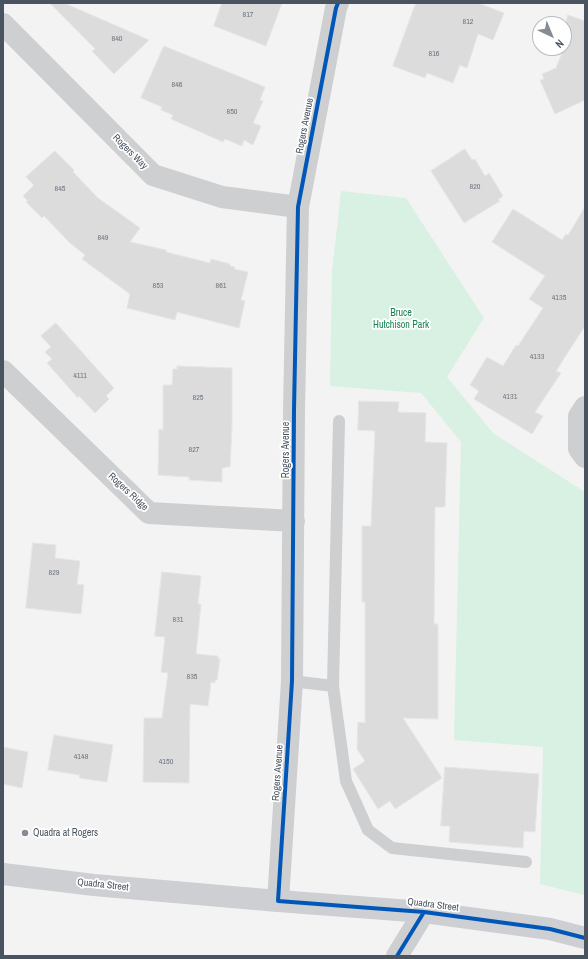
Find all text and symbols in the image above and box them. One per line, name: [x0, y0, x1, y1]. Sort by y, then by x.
house number: 817: [243, 10, 253, 20]
north arrow: [532, 16, 572, 56]
house number: 812: [463, 17, 473, 27]
house number: 840: [112, 34, 122, 44]
text: N: [552, 37, 567, 51]
house number: 816: [429, 49, 439, 59]
house number: 846: [172, 80, 182, 90]
street label: Rogers Avenue: [294, 97, 316, 155]
house number: 850: [227, 107, 237, 117]
street label: Rogers Way: [110, 132, 150, 172]
house number: 820: [470, 182, 480, 192]
house number: 845: [55, 184, 65, 194]
house number: 849: [98, 233, 108, 243]
house number: 853: [153, 281, 163, 291]
house number: 861: [216, 281, 226, 291]
house number: 4135: [552, 293, 566, 303]
park label: Bruce Hutchison Park: [373, 307, 429, 330]
house number: 4133: [530, 352, 544, 362]
house number: 4111: [73, 371, 87, 381]
house number: 4131: [503, 392, 517, 402]
house number: 825: [193, 393, 203, 403]
street label: Rogers Avenue: [280, 422, 292, 478]
house number: 827: [189, 445, 199, 455]
street label: Rogers Ridge: [105, 470, 151, 514]
house number: 829: [49, 568, 59, 578]
house number: 831: [173, 615, 183, 625]
house number: 835: [187, 672, 197, 682]
street label: Rogers Avenue: [270, 744, 286, 802]
house number: 4148: [74, 752, 88, 762]
house number: 4150: [159, 757, 173, 767]
place label: Quadra at Rogers: [33, 827, 98, 839]
marker: Quadra at Rogers: [20, 828, 30, 838]
street label: Quadra Street: [77, 876, 129, 894]
street label: Quadra Street: [407, 896, 459, 914]

